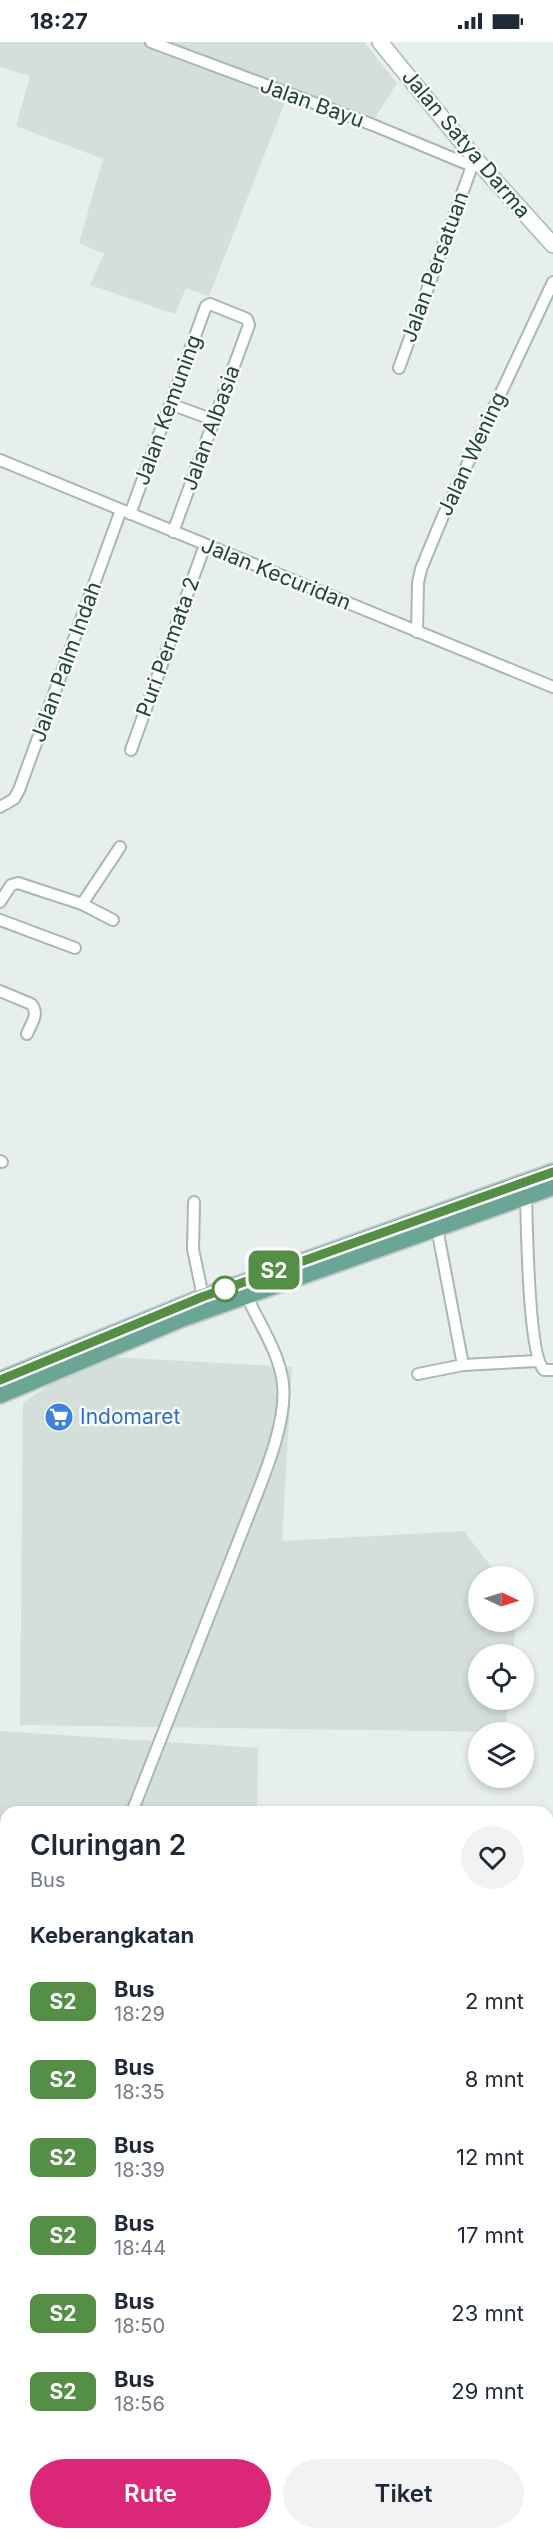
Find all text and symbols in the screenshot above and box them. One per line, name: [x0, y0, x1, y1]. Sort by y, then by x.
text: 18:27: [30, 8, 88, 34]
street label: Jalan Satya Darma: [397, 64, 536, 223]
street label: Jalan Bayu: [257, 72, 367, 133]
street label: Jalan Persatuan: [396, 188, 473, 346]
street label: Jalan Kemuning: [129, 331, 206, 488]
street label: Jalan Albasia: [176, 362, 245, 494]
street label: Jalan Wening: [432, 388, 511, 520]
street label: Jalan Kecuridan: [198, 532, 355, 615]
street label: Puri Permata 2: [131, 574, 204, 720]
street label: Jalan Palm Indah: [25, 578, 106, 745]
line badge: S2: [247, 1250, 301, 1290]
text: S2: [261, 1258, 287, 1283]
unlabelled marker: [212, 1276, 238, 1302]
supermarket icon: Indomaret: [43, 1401, 75, 1433]
place label: Indomaret: [80, 1404, 180, 1429]
north arrow: [468, 1566, 534, 1632]
map controls: [468, 1566, 534, 1788]
button: locate: [468, 1644, 534, 1710]
button: layers: [468, 1722, 534, 1788]
button: heart: [461, 1826, 524, 1889]
text: Cluringan 2: [30, 1828, 186, 1862]
text: Bus: [30, 1868, 65, 1892]
text: Keberangkatan: [30, 1922, 194, 1948]
text: Bus: [114, 1976, 155, 2002]
text: 2 mnt: [465, 1988, 524, 2014]
text: S2: [50, 1989, 76, 2014]
text: 18:29: [114, 2002, 165, 2026]
text: Bus: [114, 2054, 155, 2080]
text: 8 mnt: [465, 2066, 524, 2092]
text: S2: [50, 2067, 76, 2092]
text: 18:35: [114, 2080, 165, 2104]
text: Bus: [114, 2132, 155, 2158]
text: 12 mnt: [456, 2144, 524, 2170]
text: S2: [50, 2145, 76, 2170]
text: 18:39: [114, 2158, 165, 2182]
text: Bus: [114, 2210, 155, 2236]
text: 17 mnt: [457, 2222, 524, 2248]
text: S2: [50, 2223, 76, 2248]
text: 18:44: [114, 2236, 166, 2260]
text: Bus: [114, 2288, 155, 2314]
text: 23 mnt: [451, 2300, 524, 2326]
text: S2: [50, 2301, 76, 2326]
text: 18:50: [114, 2314, 165, 2338]
text: Bus: [114, 2366, 155, 2392]
text: 29 mnt: [451, 2378, 524, 2404]
text: S2: [50, 2379, 76, 2404]
text: 18:56: [114, 2392, 165, 2416]
button: Rute: [30, 2459, 271, 2528]
button: Tiket: [283, 2459, 524, 2528]

